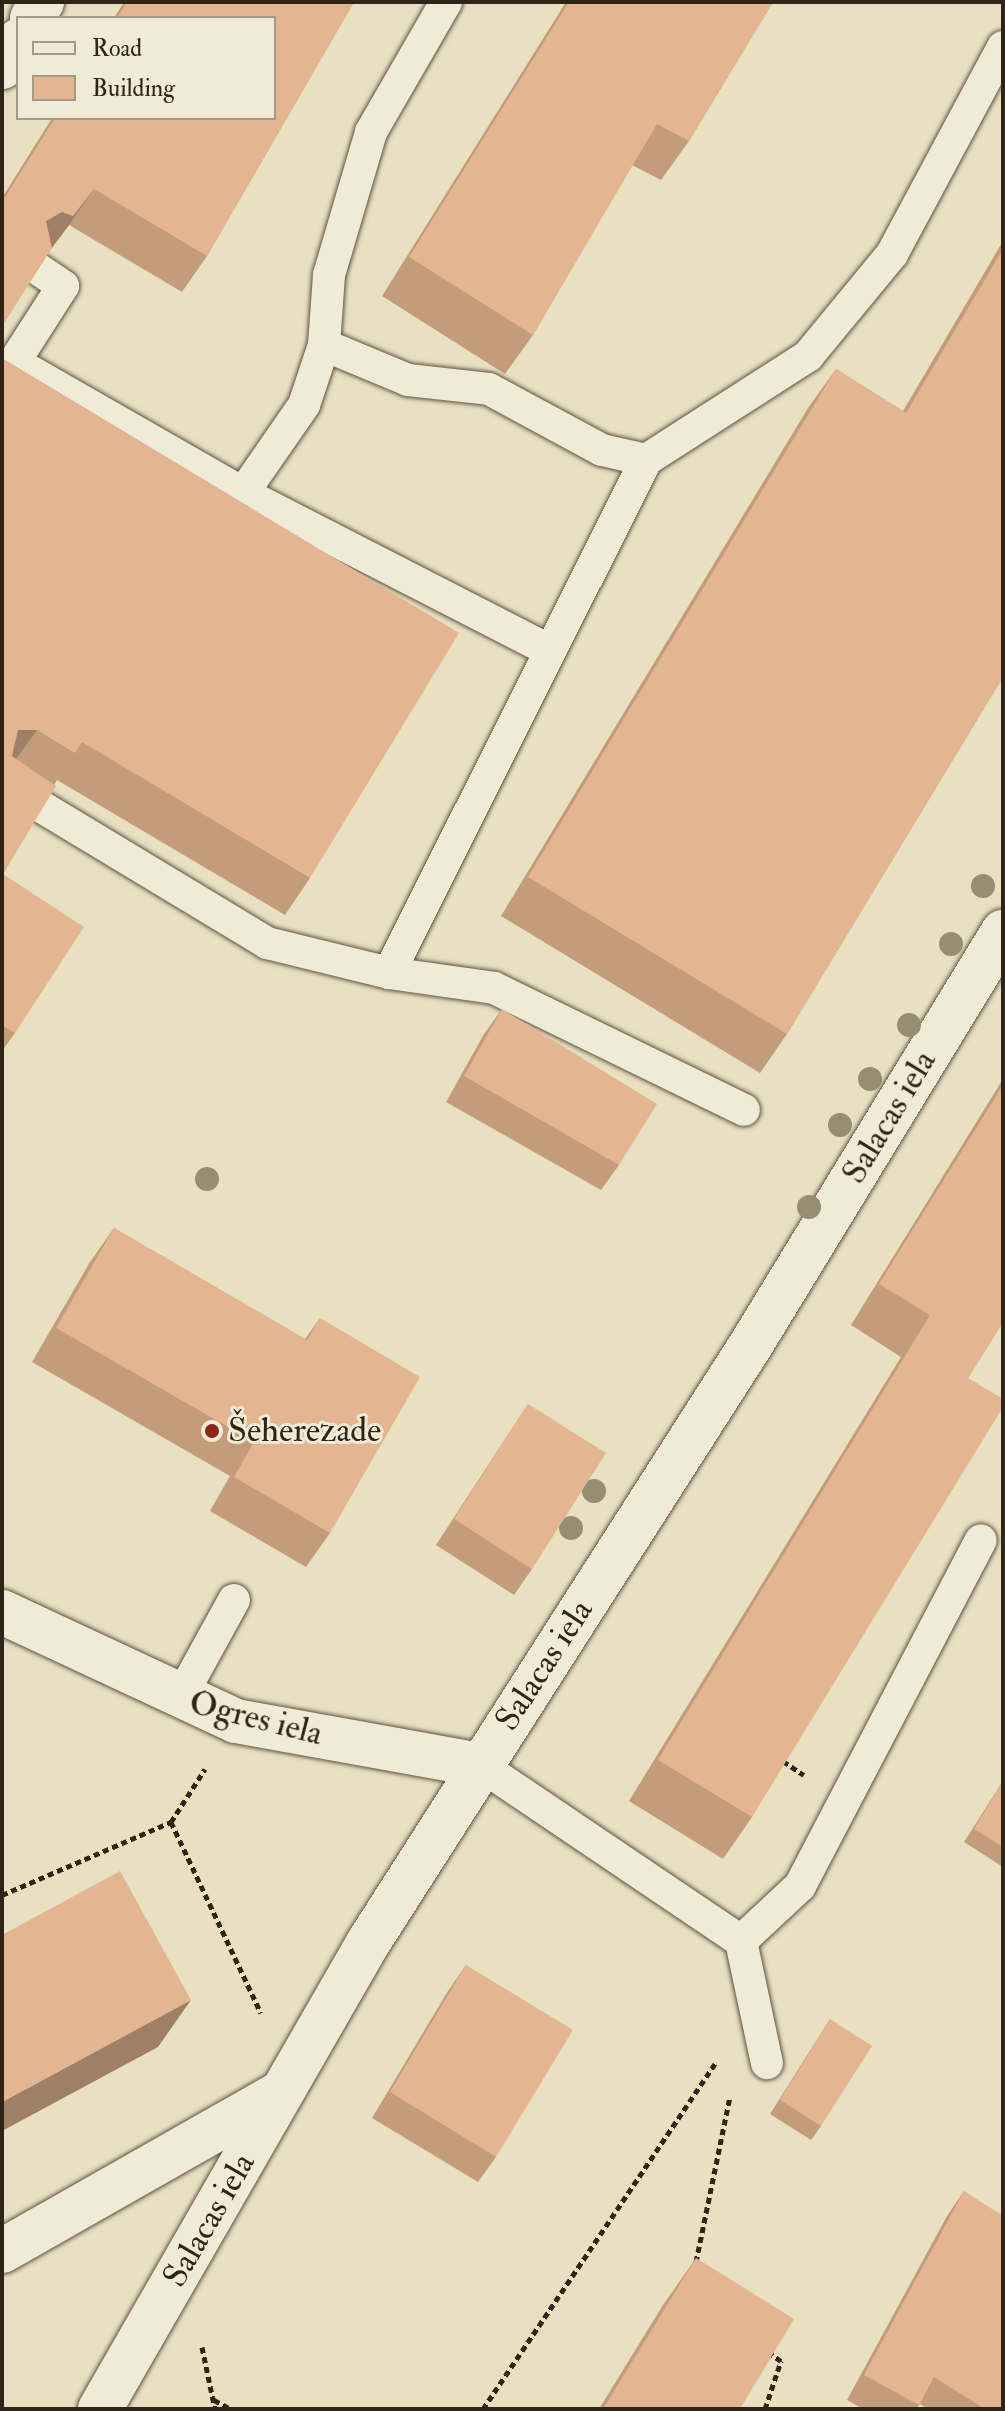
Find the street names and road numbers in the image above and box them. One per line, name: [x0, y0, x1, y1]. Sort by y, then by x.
street label: Salacas iela: [833, 1043, 945, 1191]
street label: Salacas iela: [487, 1592, 601, 1738]
street label: Ogres iela: [185, 1682, 327, 1754]
street label: Salacas iela: [154, 2146, 264, 2294]

